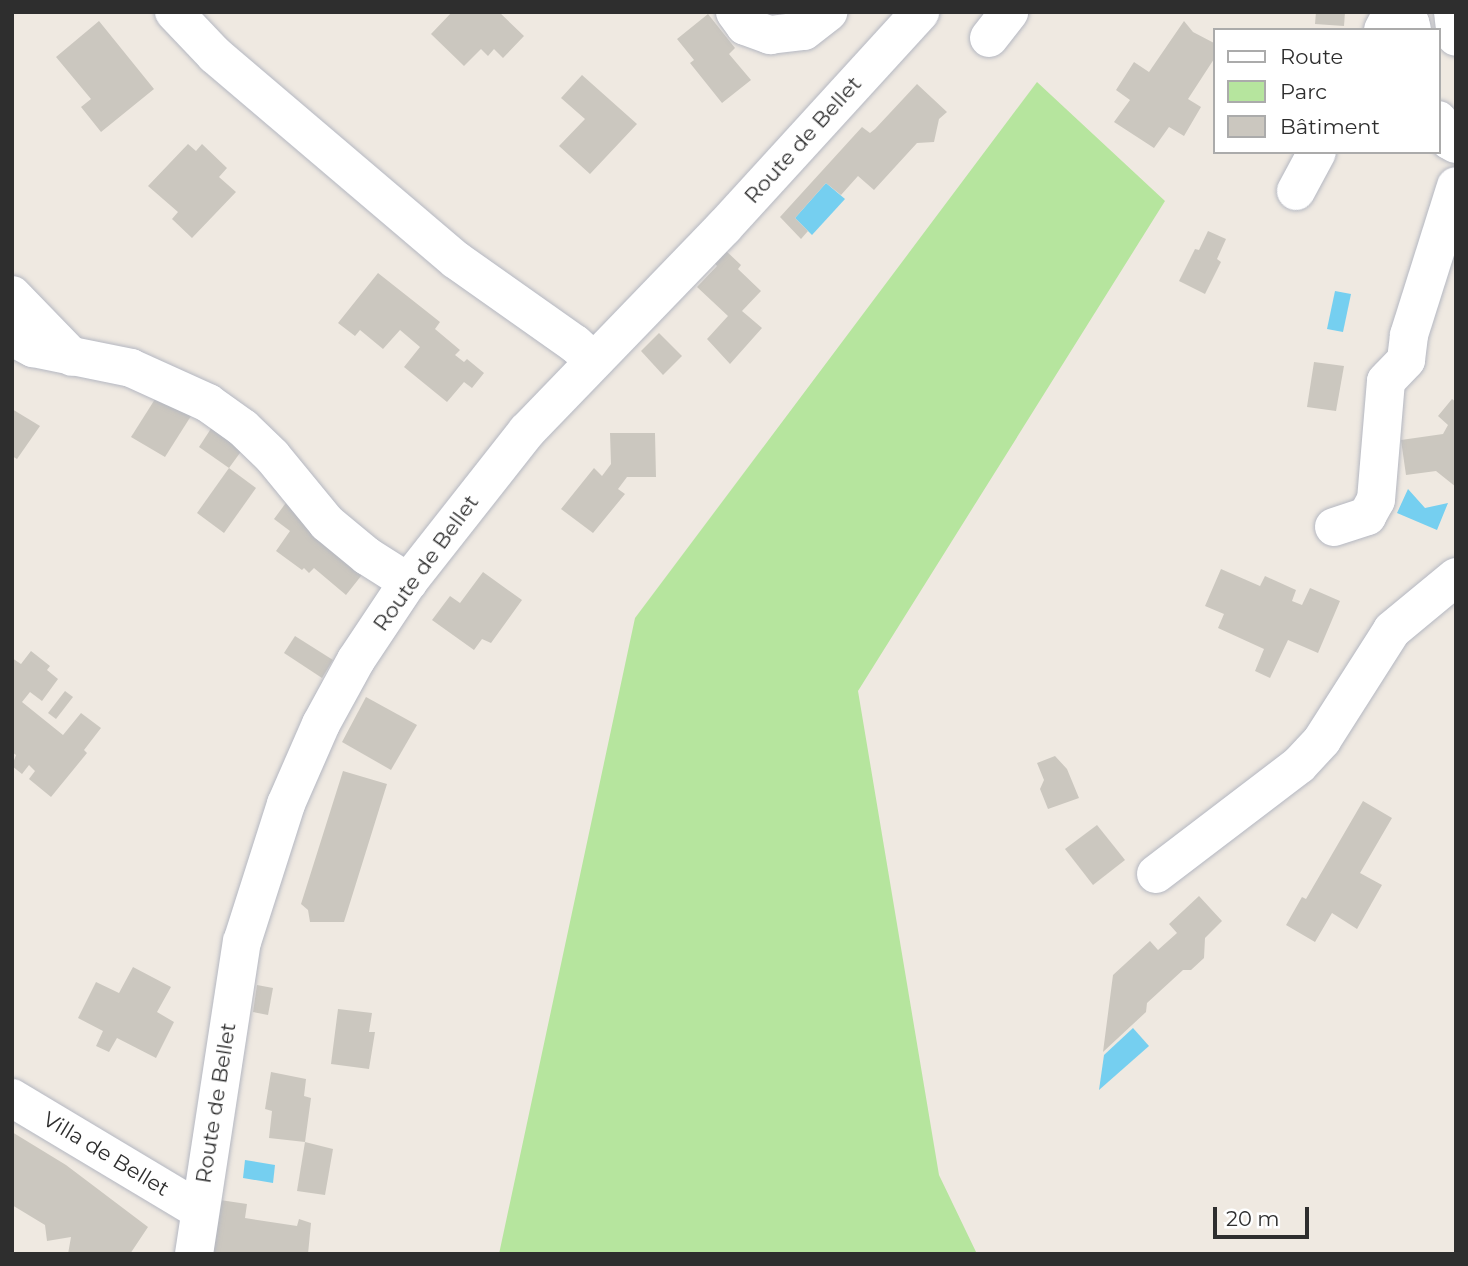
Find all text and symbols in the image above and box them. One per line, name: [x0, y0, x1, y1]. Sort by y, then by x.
legend: [1212, 28, 1440, 154]
text: Route: [1280, 44, 1343, 69]
street label: Route de Bellet: [739, 71, 867, 209]
text: Parc: [1280, 79, 1327, 104]
text: Bâtiment: [1280, 114, 1380, 139]
street label: Route de Bellet: [368, 490, 484, 636]
street label: Route de Bellet: [191, 1021, 241, 1185]
street label: Villa de Bellet: [38, 1106, 174, 1202]
scale bar: [1216, 1192, 1312, 1236]
text: 20 m: [1226, 1206, 1280, 1231]

